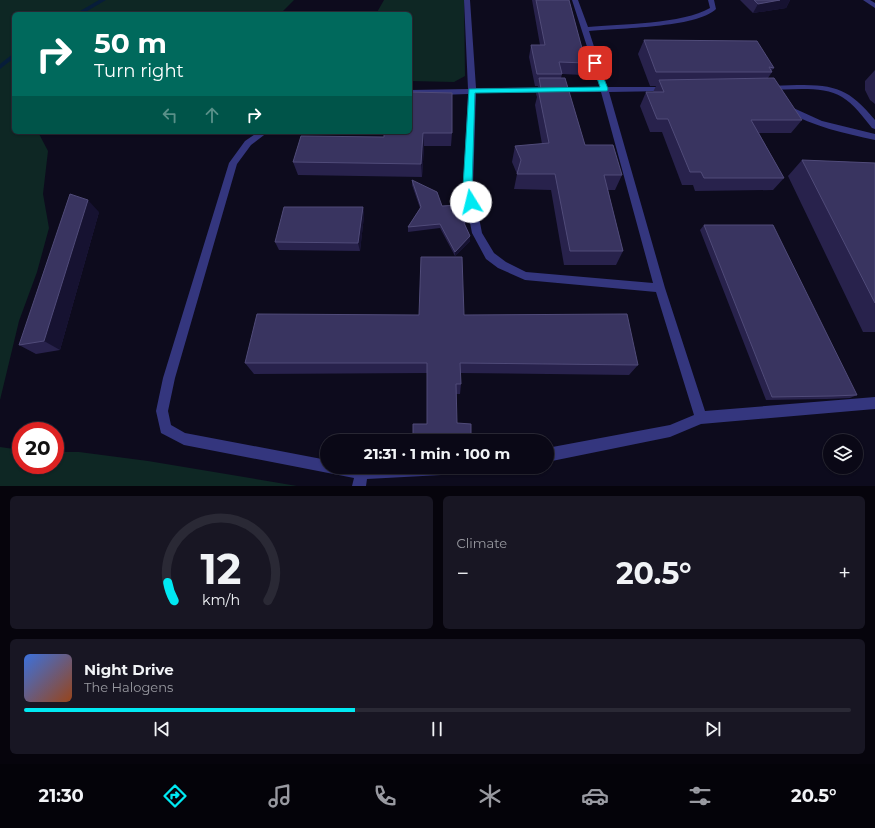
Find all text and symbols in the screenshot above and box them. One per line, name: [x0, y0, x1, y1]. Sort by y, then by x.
text: 50 m: [94, 26, 167, 60]
icon: right: [28, 28, 80, 80]
pin: [578, 46, 612, 80]
icon: arrive: [584, 52, 606, 74]
text: Turn right: [94, 60, 184, 82]
icon: left: [159, 104, 181, 126]
icon: ahead: [201, 104, 223, 126]
icon: right: [243, 104, 265, 126]
position arrow: [450, 181, 492, 223]
speed limit sign: 20: [12, 422, 64, 474]
map controls: [823, 434, 863, 474]
button: layers: [823, 434, 863, 474]
text: 21:31 · 1 min · 100 m: [364, 444, 510, 463]
text: Climate: [457, 535, 507, 551]
text: 12: [201, 543, 242, 593]
text: 20.5°: [616, 555, 692, 592]
text: −: [457, 560, 469, 587]
text: +: [838, 560, 851, 587]
text: km/h: [202, 590, 240, 608]
text: Night Drive: [84, 660, 174, 679]
text: The Halogens: [84, 679, 173, 695]
icon: previous: [151, 718, 173, 740]
icon: pause: [426, 718, 448, 740]
icon: next: [702, 718, 724, 740]
icon: directions: [161, 782, 189, 810]
icon: music: [266, 782, 294, 810]
icon: phone: [371, 782, 399, 810]
icon: climate: [476, 782, 504, 810]
icon: car: [581, 782, 609, 810]
icon: filters: [686, 782, 714, 810]
text: 21:30: [39, 785, 84, 807]
text: 20.5°: [791, 785, 836, 807]

